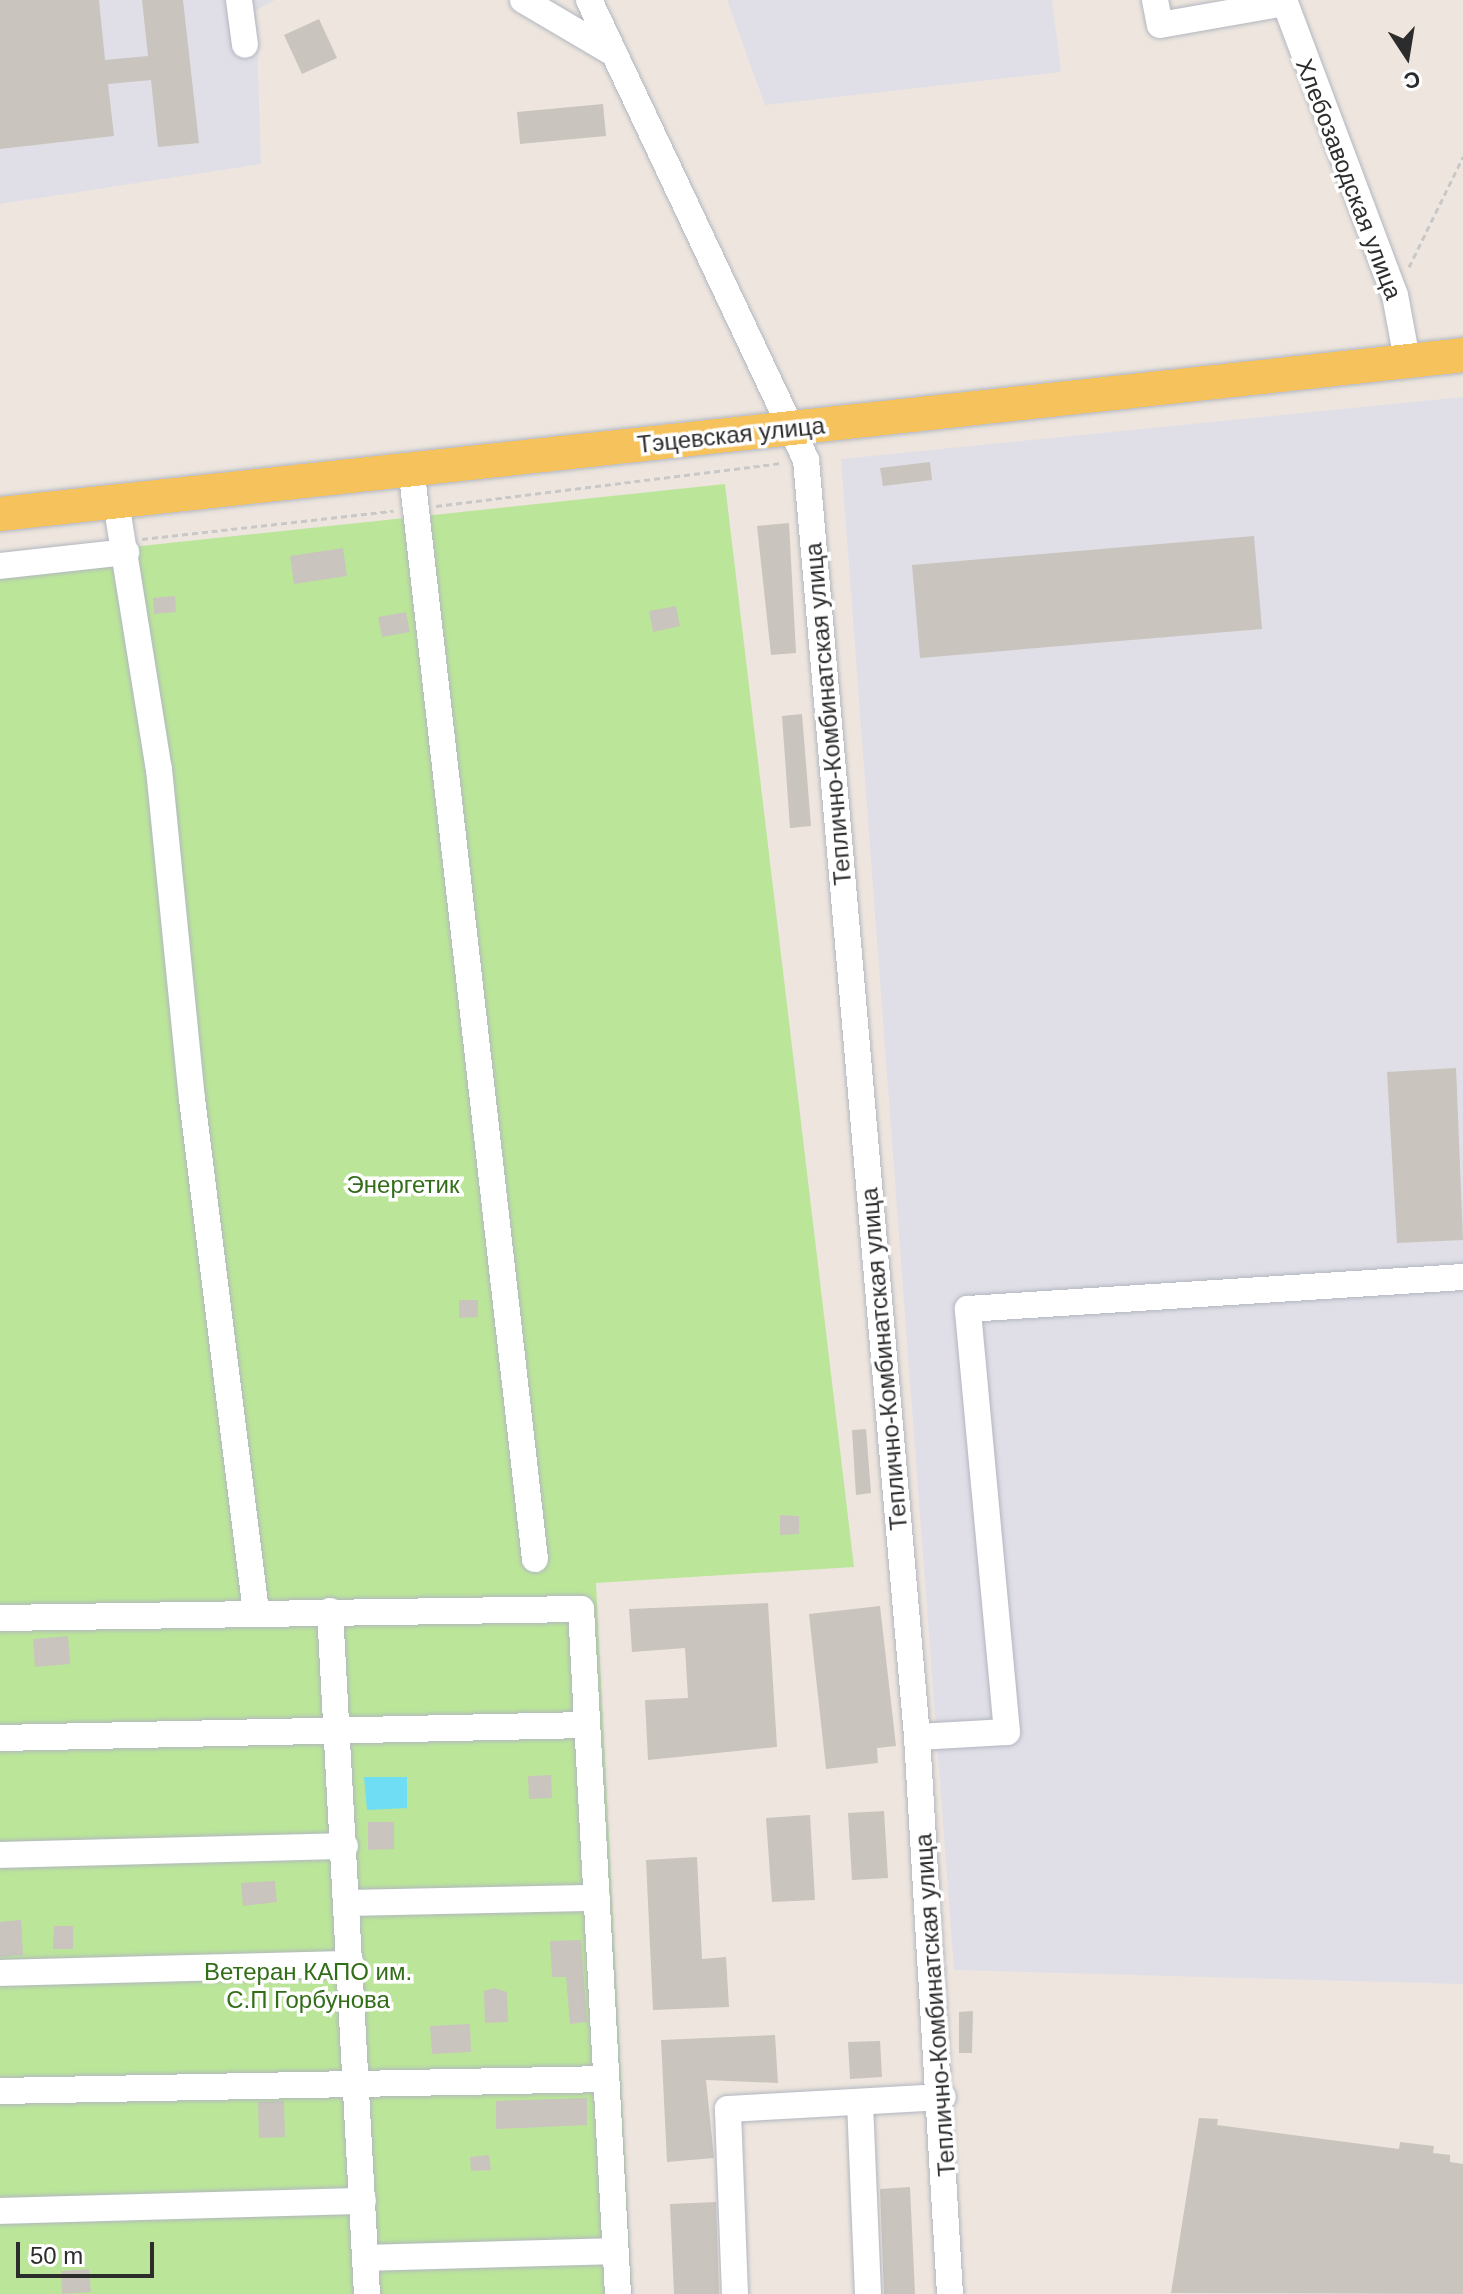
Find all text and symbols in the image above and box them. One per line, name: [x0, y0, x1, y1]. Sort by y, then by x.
north arrow: [1367, 16, 1447, 96]
street label: Хлебозаводская улица: [1290, 55, 1408, 303]
text: С: [1402, 66, 1422, 94]
street label: Тэцевская улица: [636, 411, 826, 459]
street label: Теплично-Комбинатская улица: [799, 542, 857, 886]
park label: Энергетик: [347, 1171, 459, 1199]
street label: Теплично-Комбинатская улица: [855, 1187, 913, 1531]
street label: Теплично-Комбинатская улица: [909, 1833, 961, 2177]
park label: Ветеран КАПО им. С.П Горбунова: [204, 1958, 412, 2014]
scale bar: [20, 2226, 158, 2276]
text: 50 m: [30, 2242, 83, 2269]

